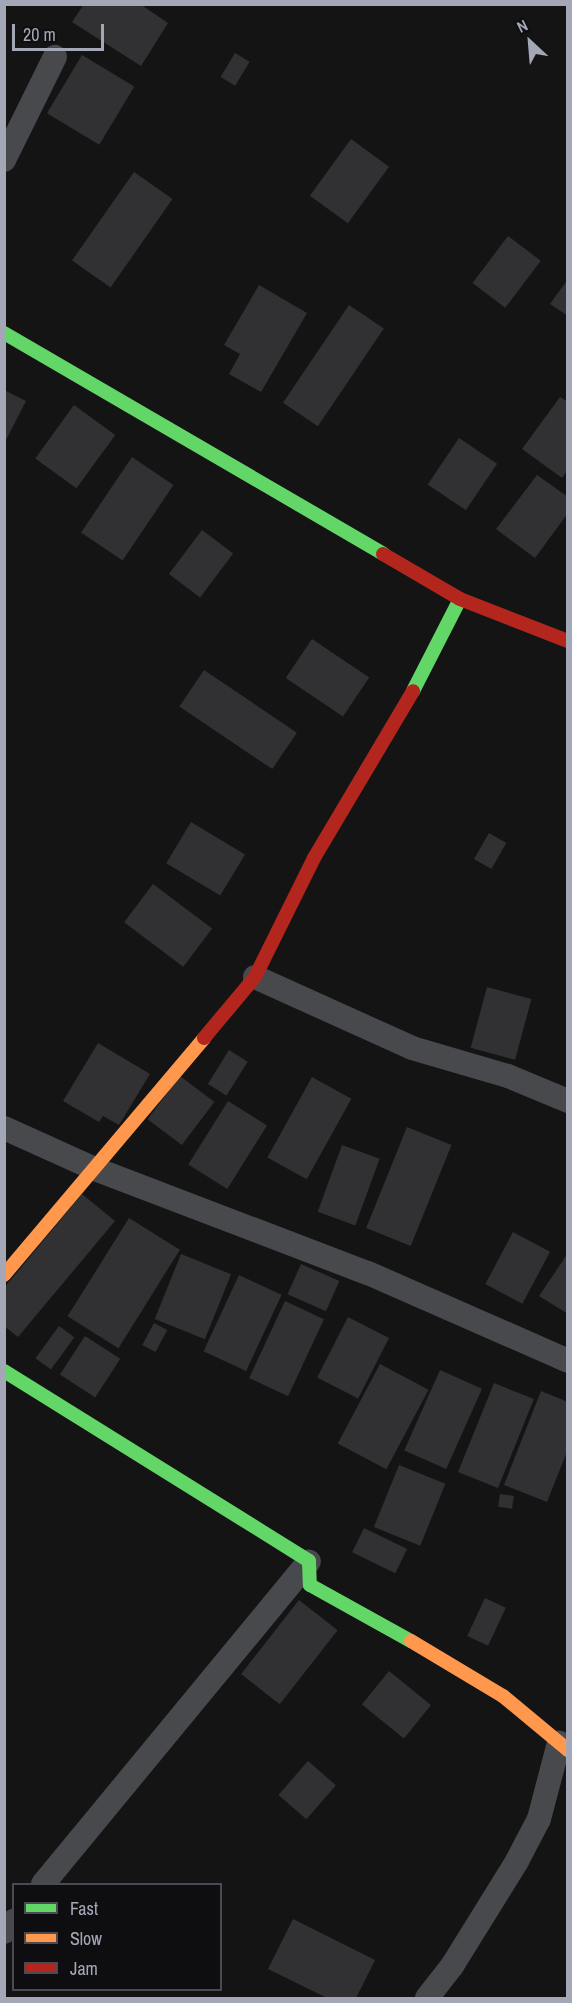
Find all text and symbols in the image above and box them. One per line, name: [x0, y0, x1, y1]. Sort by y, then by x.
scale bar: [15, 12, 106, 50]
north arrow: [500, 12, 560, 72]
text: N: [513, 14, 531, 38]
text: 20 m: [23, 22, 56, 47]
legend: [12, 1883, 222, 1991]
text: Fast: [70, 1896, 98, 1921]
text: Slow: [70, 1926, 102, 1951]
text: Jam: [70, 1956, 98, 1981]

